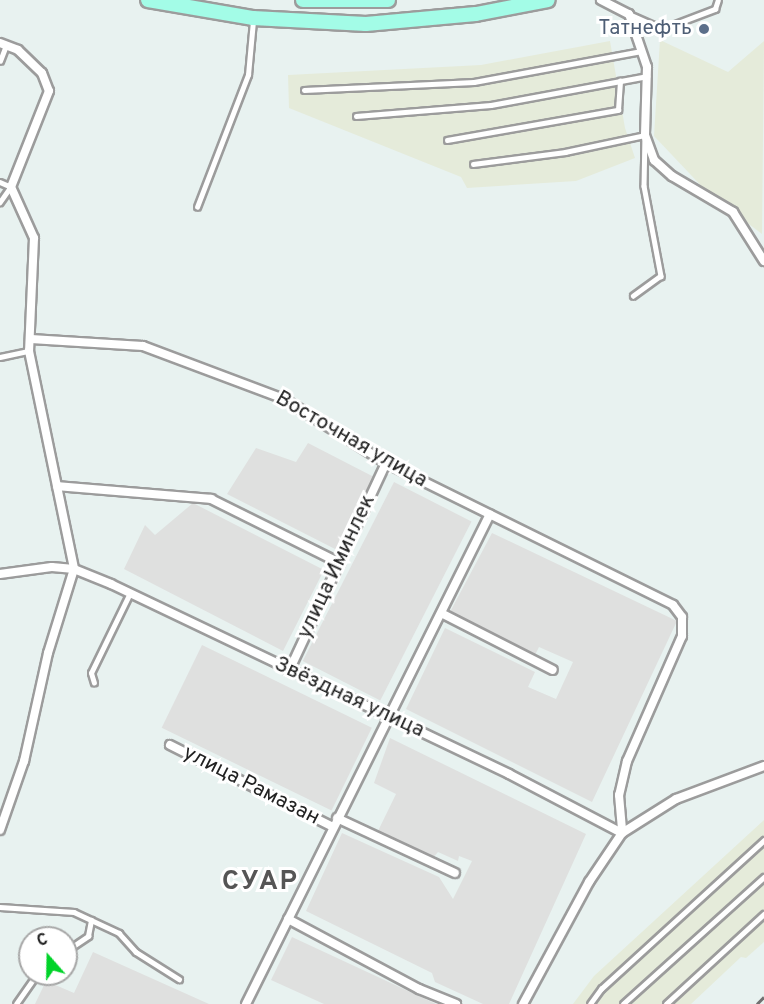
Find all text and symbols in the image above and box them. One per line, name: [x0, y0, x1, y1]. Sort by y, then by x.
place label: Татнефть: [598, 16, 692, 42]
marker: Татнефть: [697, 22, 711, 36]
street label: Восточная улица: [271, 386, 431, 494]
street label: улица Иминлек: [293, 491, 381, 643]
street label: Звёздная улица: [270, 652, 428, 744]
street label: улица Рамазан: [179, 741, 323, 831]
district label: СУАР: [222, 867, 298, 899]
north arrow: [18, 926, 78, 986]
text: С: [34, 930, 51, 952]

